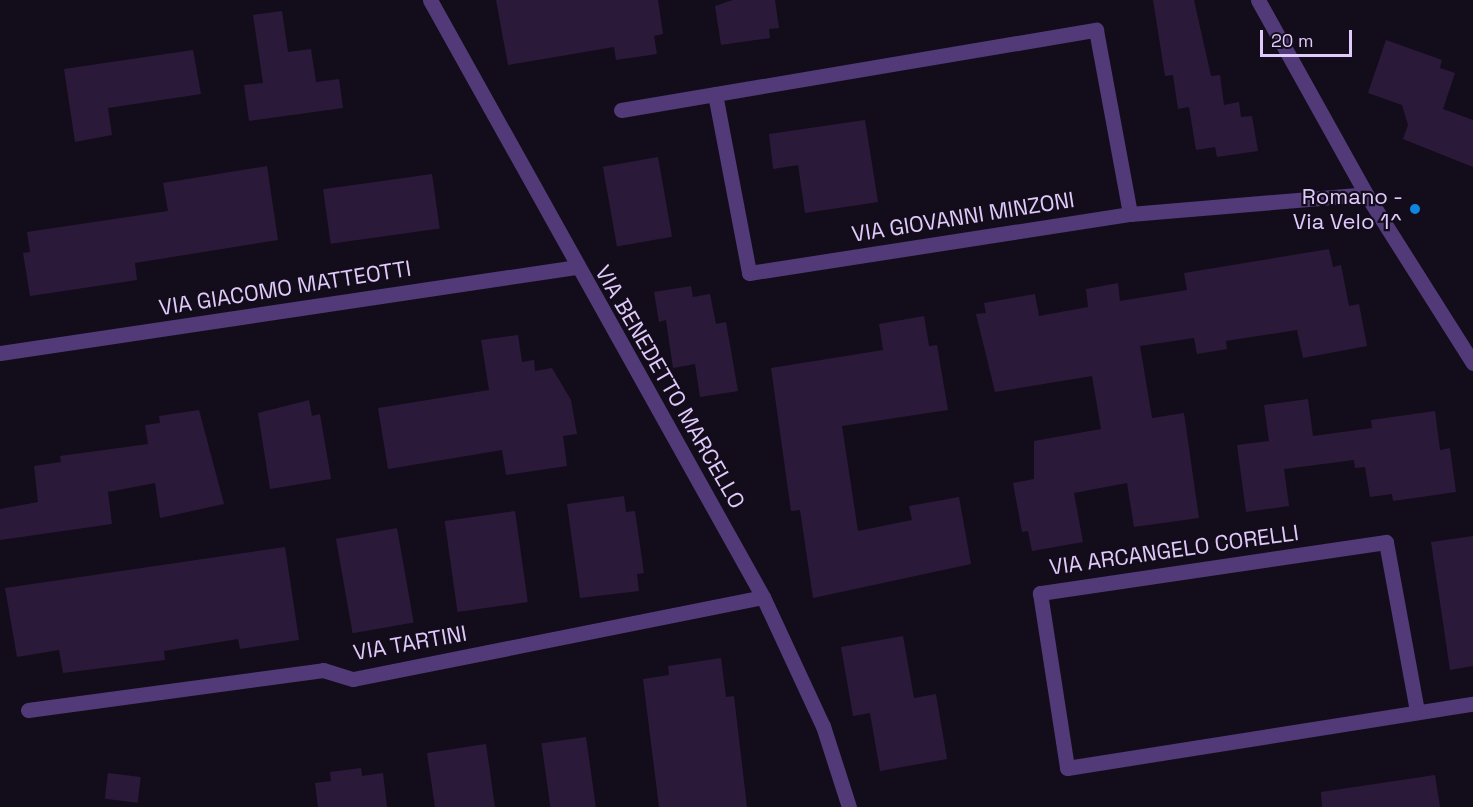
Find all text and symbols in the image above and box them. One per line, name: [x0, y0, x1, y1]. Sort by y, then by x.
scale bar: [1263, 18, 1354, 56]
text: 20 m: [1271, 29, 1314, 52]
place label: Romano - Via Velo 1^: [1292, 183, 1403, 234]
street label: VIA GIOVANNI MINZONI: [850, 186, 1076, 248]
marker: Romano - Via Velo 1^: [1408, 202, 1422, 216]
street label: VIA GIACOMO MATTEOTTI: [157, 255, 413, 321]
street label: VIA BENEDETTO MARCELLO: [589, 261, 751, 513]
street label: VIA ARCANGELO CORELLI: [1047, 519, 1301, 581]
street label: VIA TARTINI: [351, 620, 469, 666]

